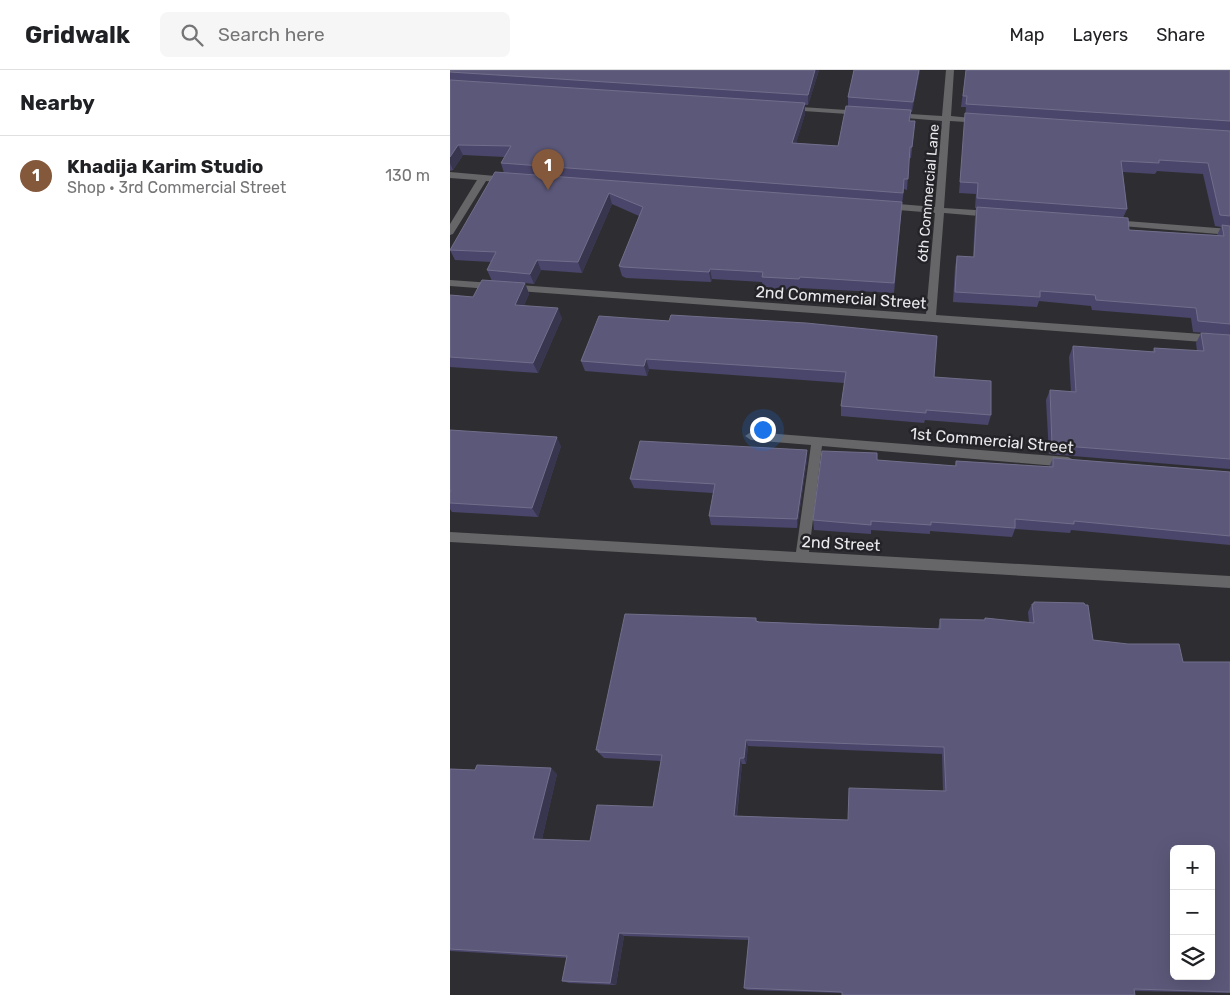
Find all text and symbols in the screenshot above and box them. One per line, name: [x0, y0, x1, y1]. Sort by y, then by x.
search box: [160, 12, 510, 57]
text: Gridwalk: [25, 21, 130, 49]
icon: search: [178, 21, 206, 49]
text: Search here: [218, 23, 325, 46]
text: Map: [1010, 24, 1045, 46]
text: Layers: [1073, 24, 1128, 46]
text: Share: [1156, 24, 1205, 46]
text: Nearby: [20, 90, 95, 115]
street label: 6th Commercial Lane: [914, 123, 943, 263]
pin: 1: [532, 149, 564, 190]
text: Khadija Karim Studio: [67, 155, 263, 178]
text: 1: [32, 166, 40, 185]
text: 130 m: [385, 166, 430, 185]
text: Shop · 3rd Commercial Street: [67, 178, 286, 197]
street label: 2nd Commercial Street: [755, 282, 927, 313]
your location: [750, 417, 776, 443]
street label: 1st Commercial Street: [909, 424, 1074, 457]
street label: 2nd Street: [801, 532, 881, 555]
map controls: [1170, 845, 1215, 980]
button: +: [1170, 845, 1215, 890]
button: −: [1170, 890, 1215, 935]
button: layers: [1170, 935, 1215, 980]

